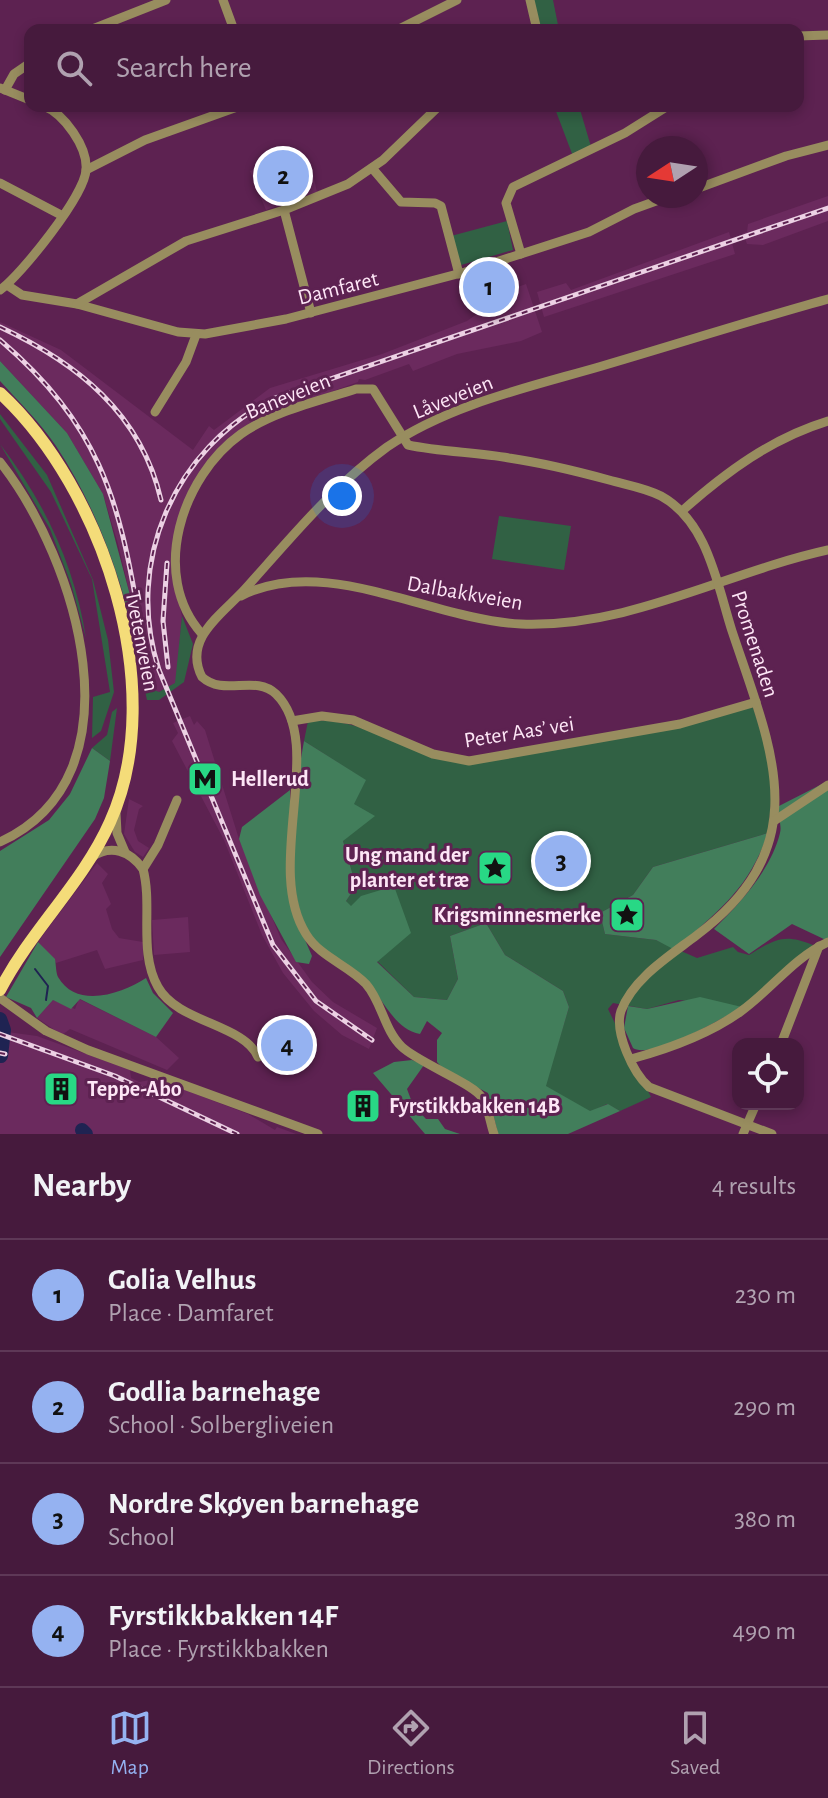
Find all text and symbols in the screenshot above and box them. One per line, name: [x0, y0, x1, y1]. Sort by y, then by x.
search box: [24, 24, 804, 112]
icon: search: [52, 46, 96, 90]
text: Search here: [116, 53, 252, 83]
north arrow: [636, 136, 708, 208]
pin: 2: [257, 146, 309, 206]
pin: 1: [463, 257, 515, 317]
street label: Damfaret: [295, 267, 381, 309]
street label: Baneveien: [243, 369, 333, 423]
street label: Låveveien: [410, 371, 496, 423]
your location: [322, 476, 362, 516]
street label: Dalbakkveien: [405, 572, 525, 614]
street label: Promenaden: [727, 588, 783, 700]
street label: Tvetenveien: [121, 589, 163, 693]
street label: Peter Aas’ vei: [462, 712, 576, 752]
metro station icon: Hellerud: [186, 760, 224, 798]
place label: Hellerud: [231, 768, 309, 790]
pin: 3: [535, 831, 587, 891]
place label: Ung mand der planter et træ: [345, 844, 469, 891]
place icon: Ung mand der planter et træ: [476, 849, 514, 887]
place icon: Krigsminnesmerke: [608, 896, 646, 934]
place label: Krigsminnesmerke: [433, 904, 601, 926]
pin: 4: [261, 1015, 313, 1075]
map controls: [732, 1038, 804, 1110]
button: locate: [732, 1038, 804, 1110]
building icon: Teppe-Abo: [42, 1070, 80, 1108]
place label: Teppe-Abo: [87, 1078, 182, 1100]
building icon: Fyrstikkbakken 14B: [344, 1087, 382, 1125]
place label: Fyrstikkbakken 14B: [389, 1095, 561, 1118]
text: Nearby: [32, 1169, 131, 1203]
text: 4 results: [712, 1173, 796, 1199]
text: Golia Velhus: [108, 1265, 256, 1295]
text: 1: [53, 1282, 63, 1308]
text: 230 m: [735, 1282, 796, 1308]
text: Place · Damfaret: [108, 1300, 274, 1326]
text: Godlia barnehage: [108, 1377, 321, 1407]
text: 2: [52, 1394, 64, 1420]
text: 290 m: [733, 1394, 796, 1420]
text: School · Solbergliveien: [108, 1412, 334, 1438]
text: Nordre Skøyen barnehage: [108, 1489, 419, 1519]
text: 3: [52, 1506, 64, 1532]
text: 380 m: [734, 1506, 796, 1532]
text: School: [108, 1524, 175, 1550]
text: Fyrstikkbakken 14F: [108, 1601, 338, 1631]
text: 4: [51, 1618, 65, 1644]
text: 490 m: [732, 1618, 796, 1644]
text: Place · Fyrstikkbakken: [108, 1636, 329, 1662]
tab: Map: [108, 1706, 152, 1780]
tab: Directions: [367, 1706, 455, 1780]
tab: Saved: [670, 1706, 720, 1780]

